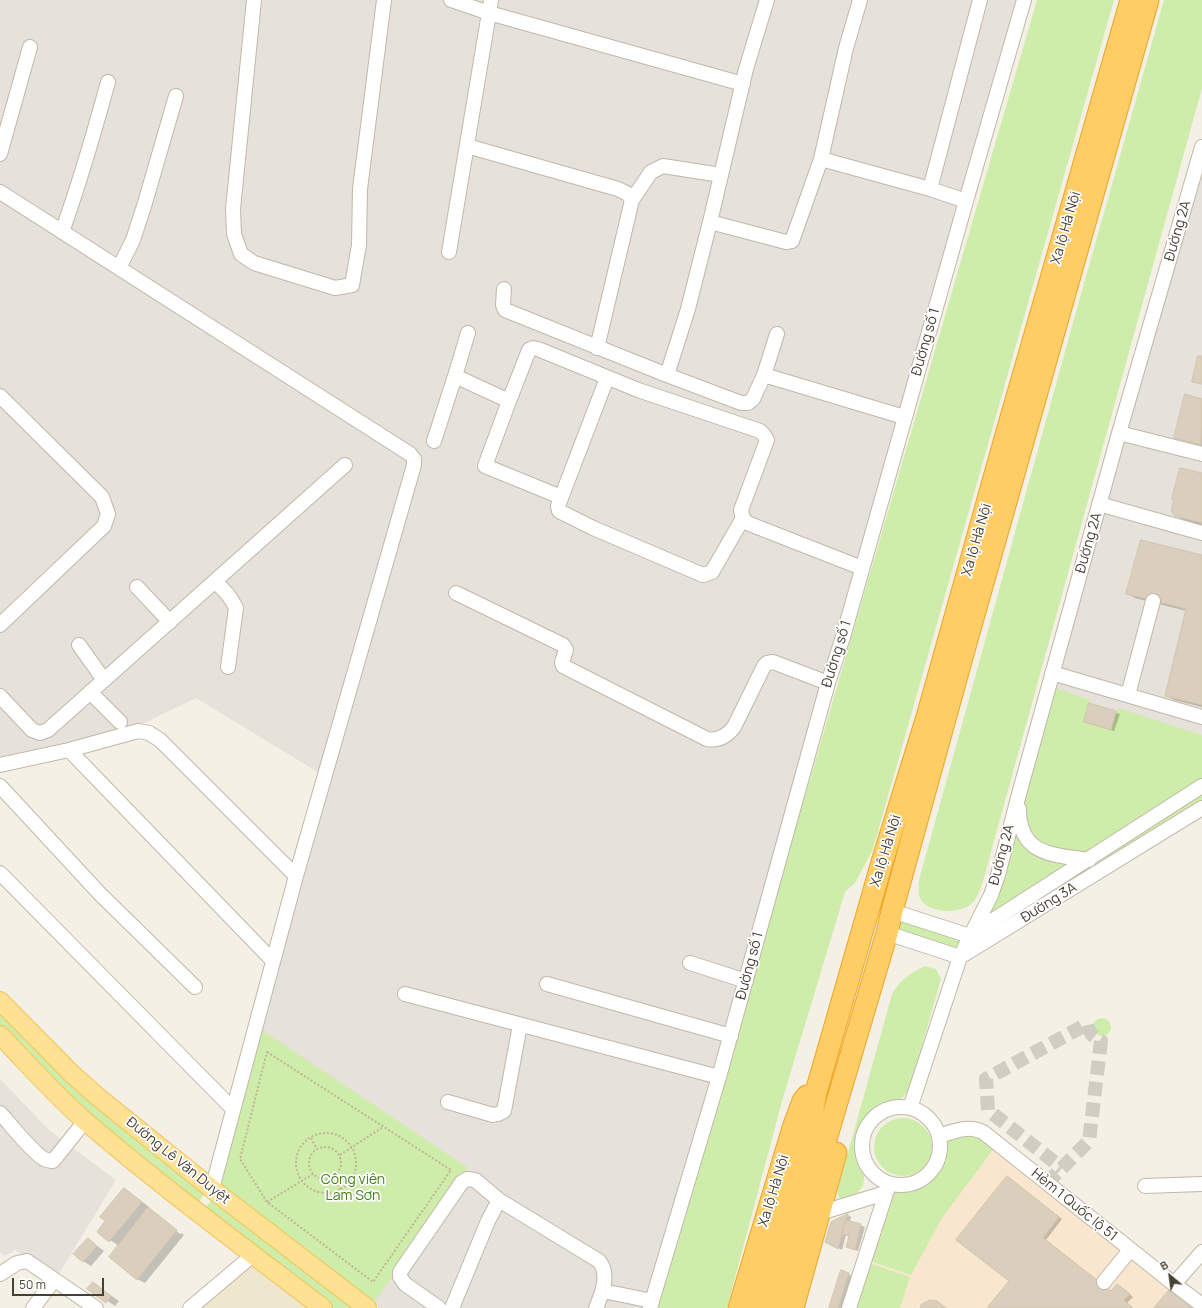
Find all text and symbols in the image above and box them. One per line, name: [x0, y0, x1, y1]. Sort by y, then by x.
street label: Xa lộ Hà Nội: [1048, 190, 1084, 266]
street label: Đường 2A: [1161, 199, 1195, 263]
street label: Đường số 1: [908, 306, 944, 378]
street label: Xa lộ Hà Nội: [959, 502, 995, 578]
street label: Đường 2A: [1072, 511, 1106, 575]
street label: Đường số 1: [819, 618, 855, 690]
street label: Xa lộ Hà Nội: [867, 813, 905, 889]
street label: Đường 2A: [986, 823, 1018, 887]
street label: Đường 3A: [1018, 879, 1080, 927]
street label: Đường số 1: [733, 930, 767, 1002]
street label: Đường Lê Văn Duyệt: [123, 1114, 233, 1208]
street label: Xa lộ Hà Nội: [755, 1153, 793, 1229]
street label: Hẻm 1 Quốc lộ 51: [1028, 1165, 1120, 1245]
park label: Công viên Lam Sơn: [321, 1172, 385, 1204]
north arrow: [1150, 1256, 1190, 1296]
text: B: [1157, 1257, 1171, 1273]
scale bar: [14, 1270, 106, 1296]
text: 50 m: [19, 1276, 46, 1293]

